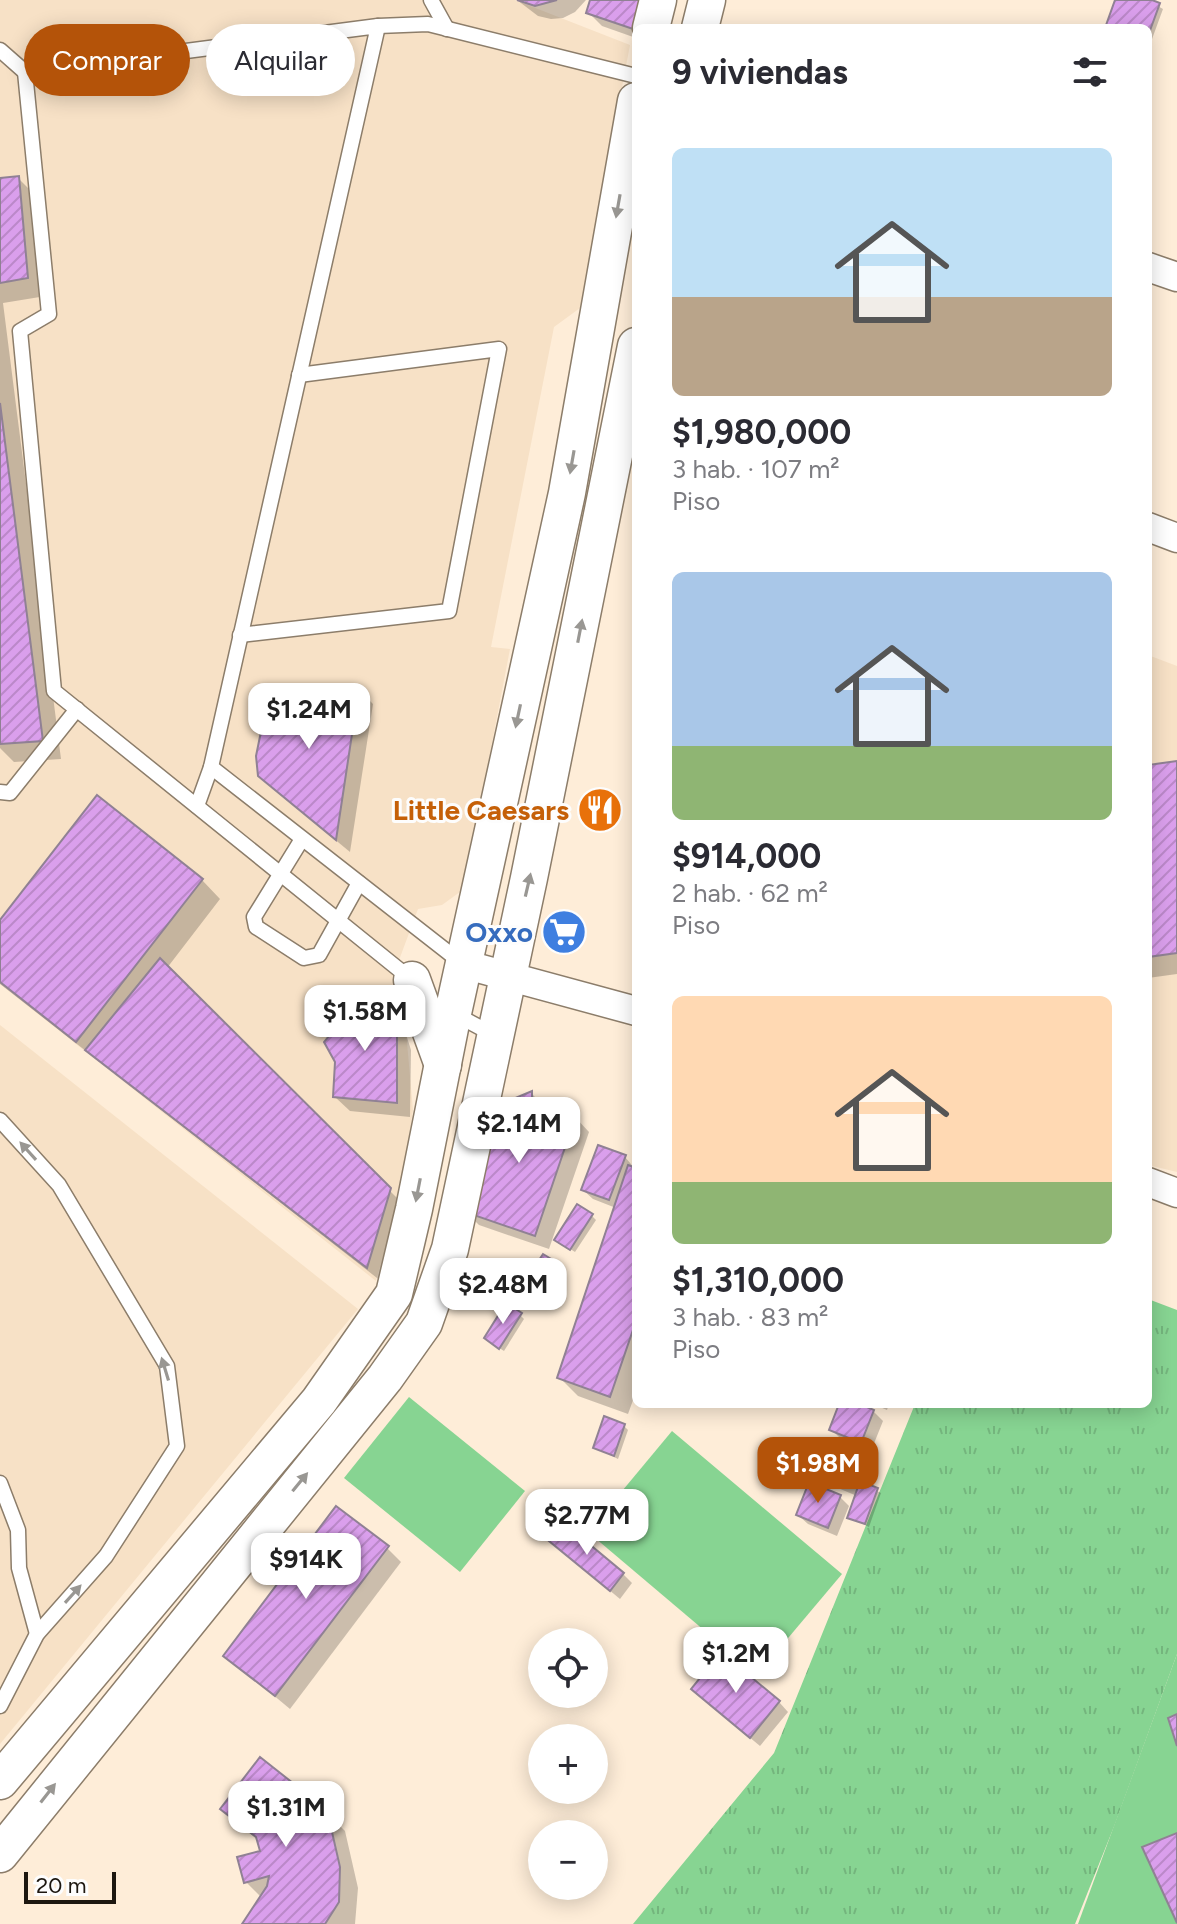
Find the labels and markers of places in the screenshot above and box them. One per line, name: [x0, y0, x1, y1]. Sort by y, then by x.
pin: $1.24M: [244, 683, 374, 751]
restaurant icon: Little Caesars: [576, 786, 624, 834]
place label: Little Caesars: [393, 793, 569, 827]
supermarket icon: Oxxo: [540, 908, 588, 956]
place label: Oxxo: [465, 915, 533, 949]
pin: $1.58M: [300, 985, 430, 1053]
pin: $2.14M: [454, 1097, 584, 1165]
pin: $2.48M: [438, 1258, 568, 1326]
pin: $1.98M: [753, 1437, 883, 1505]
pin: $2.77M: [522, 1489, 652, 1557]
pin: $914K: [250, 1533, 362, 1601]
pin: $1.2M: [680, 1627, 792, 1695]
pin: $1.31M: [221, 1781, 351, 1849]

